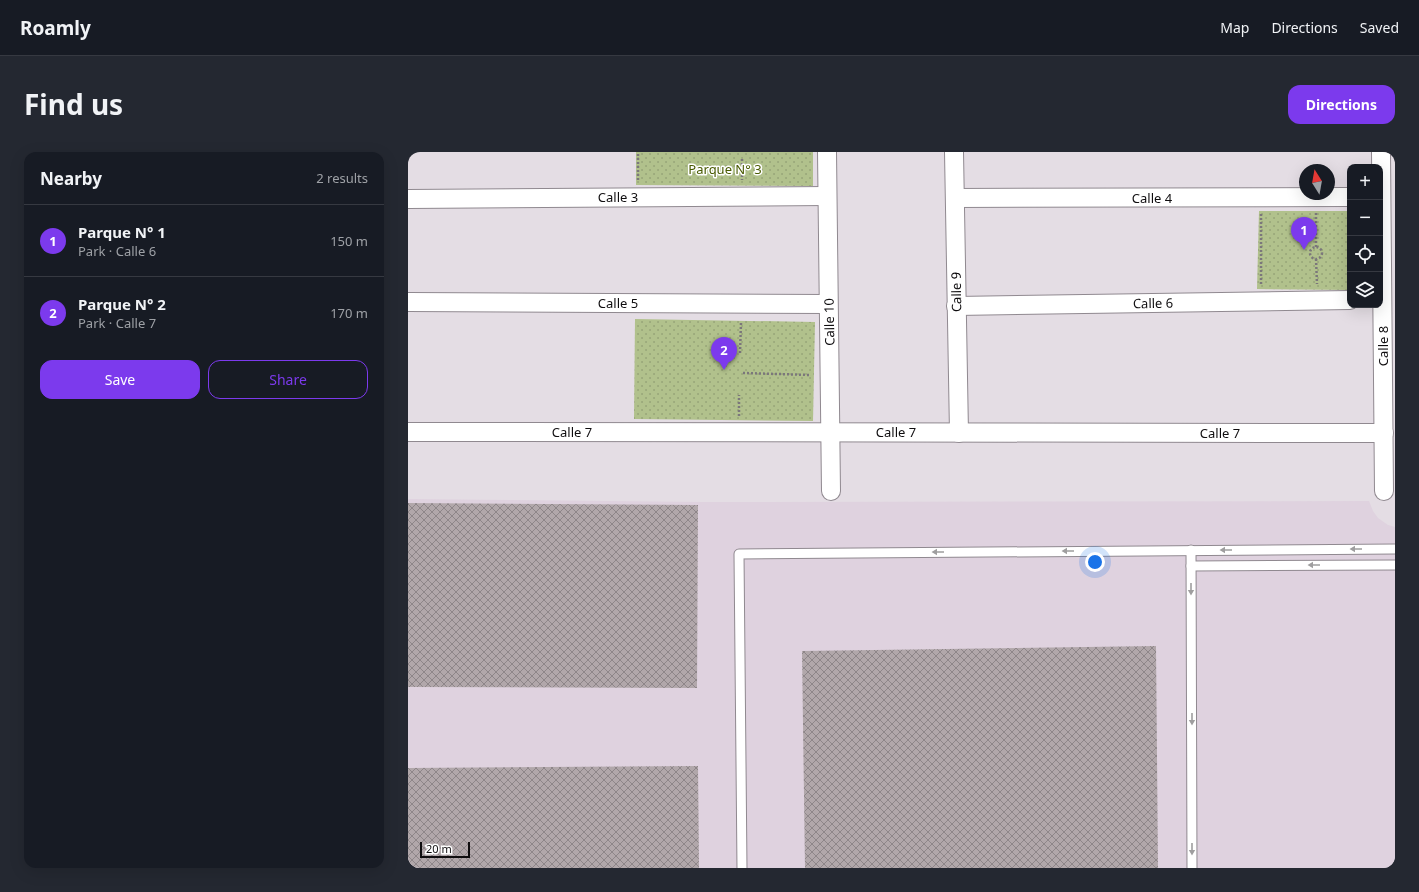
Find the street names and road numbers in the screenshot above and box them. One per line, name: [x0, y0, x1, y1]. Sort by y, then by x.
street label: Calle 3: [598, 188, 638, 206]
street label: Calle 4: [1132, 189, 1173, 207]
street label: Calle 9: [947, 272, 965, 312]
street label: Calle 5: [598, 294, 638, 312]
street label: Calle 6: [1133, 294, 1173, 312]
street label: Calle 10: [820, 298, 838, 346]
street label: Calle 8: [1374, 326, 1392, 366]
street label: Calle 7: [552, 423, 592, 441]
street label: Calle 7: [876, 423, 916, 441]
street label: Calle 7: [1200, 424, 1240, 442]

